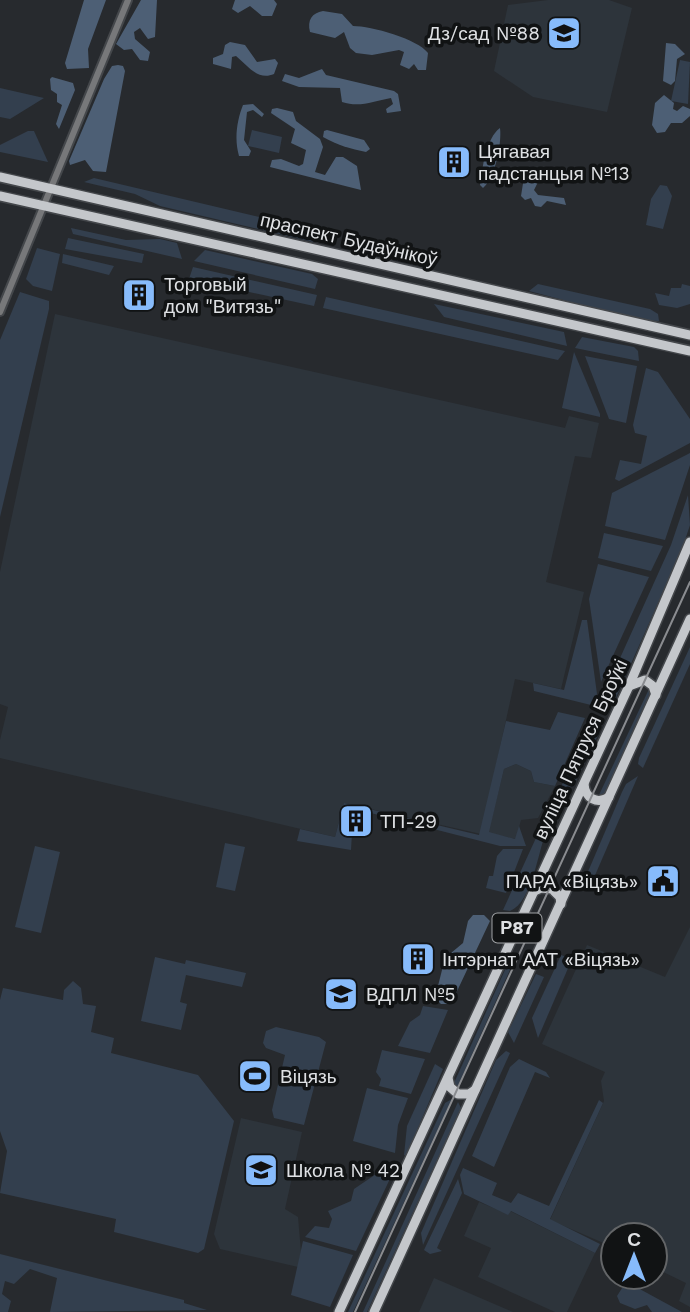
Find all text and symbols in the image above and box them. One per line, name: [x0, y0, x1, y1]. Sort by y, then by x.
school or university icon: Дз/сад №88: [545, 14, 583, 52]
place label: Дз/сад №88: [428, 22, 540, 45]
place label: Цягавая падстанцыя №13: [478, 140, 630, 185]
building icon: Цягавая падстанцыя №13: [435, 143, 473, 181]
street label: праспект Будаўнікоў: [258, 208, 440, 271]
place label: Торговый дом "Витязь": [164, 273, 281, 318]
building icon: Торговый дом "Витязь": [120, 276, 158, 314]
street label: вуліца Пятруся Броўкі: [529, 655, 632, 843]
building icon: ТП-29: [337, 802, 375, 840]
place label: ТП-29: [380, 810, 437, 833]
public building icon: ПАРА «Віцязь»: [644, 862, 682, 900]
place label: ПАРА «Віцязь»: [506, 870, 638, 893]
road number: Р87: [492, 914, 542, 943]
building icon: Інтэрнат ААТ «Віцязь»: [399, 940, 437, 978]
place label: Інтэрнат ААТ «Віцязь»: [442, 948, 640, 971]
school or university icon: ВДПЛ №5: [322, 975, 360, 1013]
place label: ВДПЛ №5: [366, 983, 456, 1006]
sports icon: Віцязь: [236, 1057, 274, 1095]
place label: Віцязь: [280, 1065, 337, 1088]
school or university icon: Школа № 42: [242, 1151, 280, 1189]
place label: Школа № 42: [286, 1159, 400, 1182]
north arrow: [599, 1221, 669, 1291]
text: С: [627, 1228, 641, 1251]

